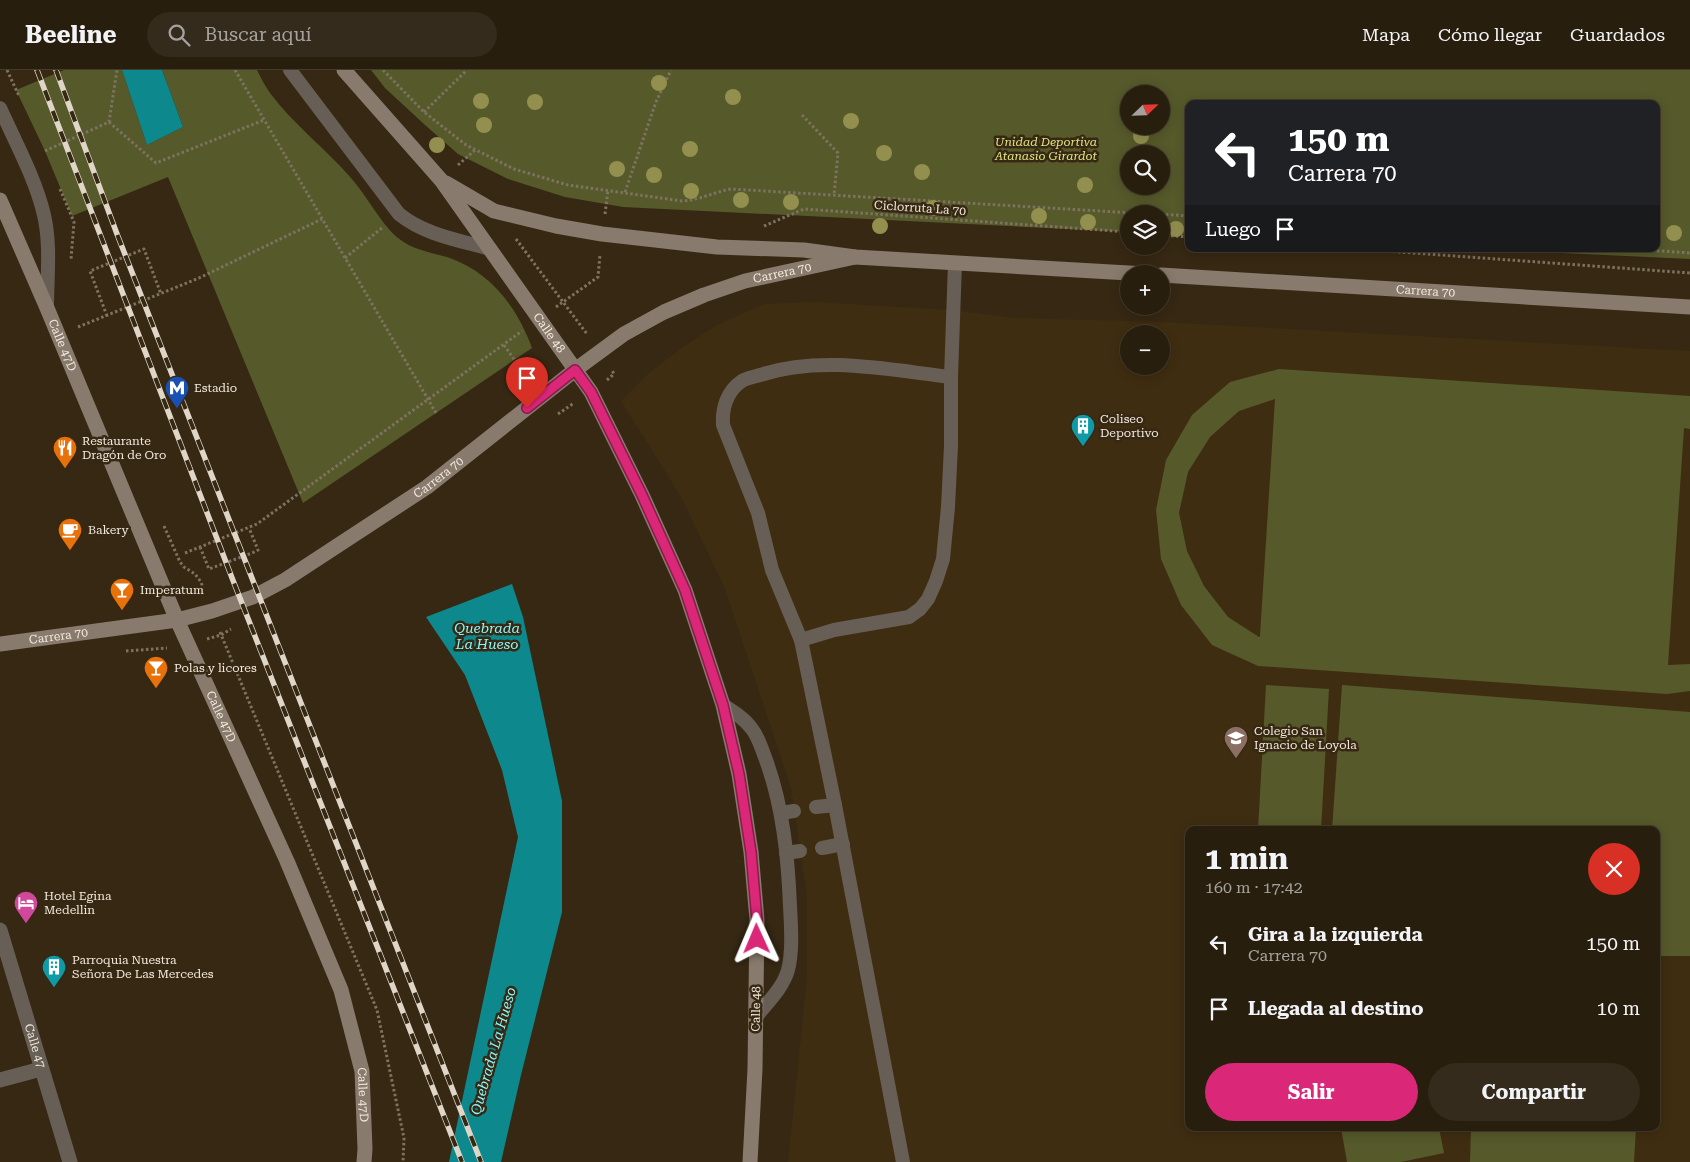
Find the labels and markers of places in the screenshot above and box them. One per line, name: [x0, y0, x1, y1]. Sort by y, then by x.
pin: [506, 357, 548, 408]
metro station icon: Estadio: [164, 375, 190, 409]
place label: Estadio: [194, 381, 237, 395]
place label: Coliseo Deportivo: [1100, 412, 1159, 440]
building icon: Coliseo Deportivo: [1070, 413, 1096, 447]
place label: Restaurante Dragón de Oro: [82, 434, 166, 462]
restaurant icon: Restaurante Dragón de Oro: [52, 435, 78, 469]
cafe icon: Bakery: [57, 517, 83, 551]
place label: Bakery: [88, 523, 129, 537]
bar icon: Imperatum: [109, 577, 135, 611]
place label: Imperatum: [140, 583, 204, 597]
bar icon: Polas y licores: [143, 655, 169, 689]
place label: Polas y licores: [174, 661, 257, 675]
place label: Colegio San Ignacio de Loyola: [1254, 724, 1357, 752]
school or university icon: Colegio San Ignacio de Loyola: [1223, 725, 1249, 759]
place label: Hotel Egina Medellin: [44, 889, 112, 917]
hotel icon: Hotel Egina Medellin: [13, 890, 39, 924]
place label: Parroquia Nuestra Señora De Las Mercedes: [72, 953, 214, 981]
building icon: Parroquia Nuestra Señora De Las Mercedes: [41, 954, 67, 988]

